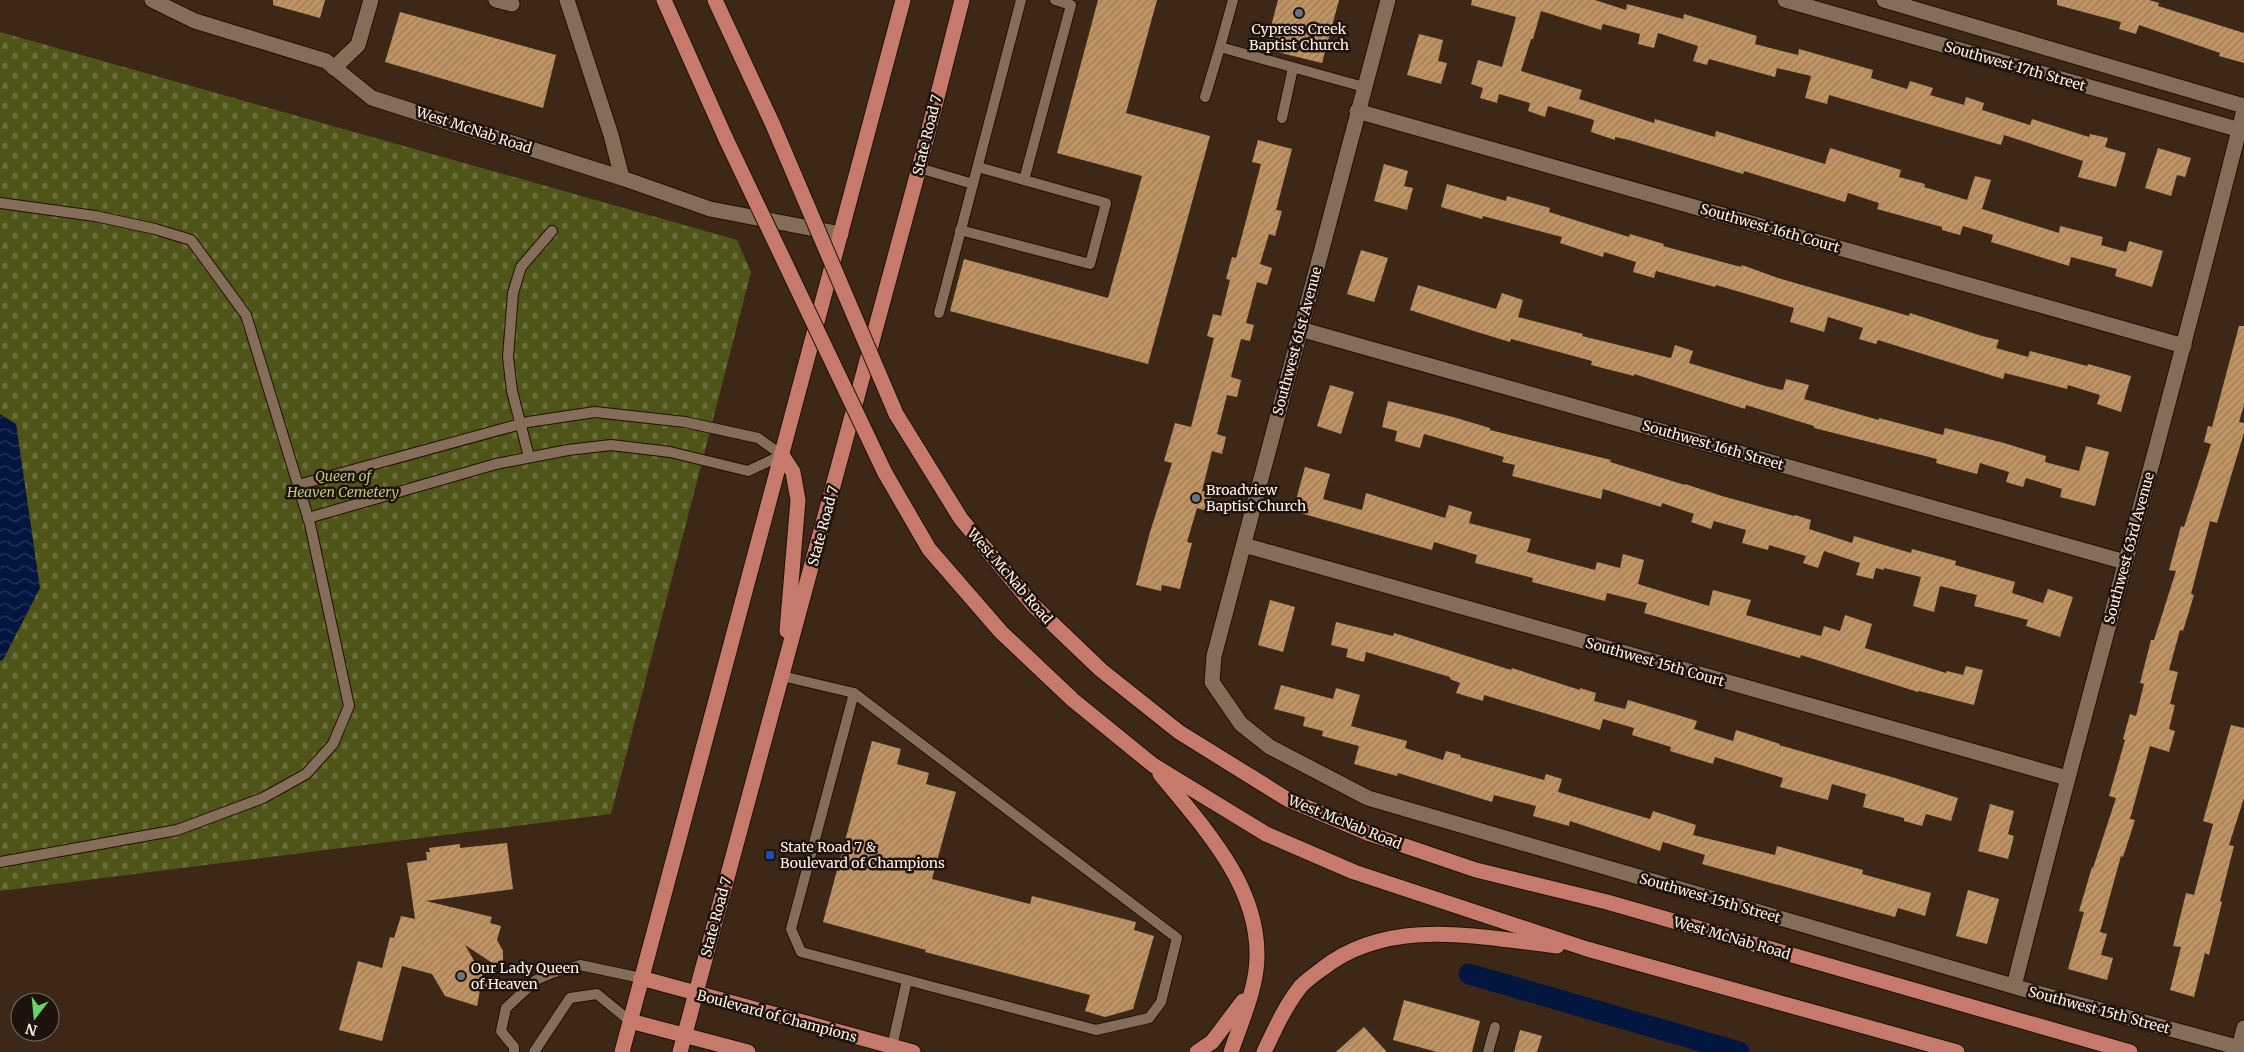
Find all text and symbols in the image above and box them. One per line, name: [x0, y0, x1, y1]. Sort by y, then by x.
marker: Cypress Creek Baptist Church: [1293, 7, 1305, 19]
place label: Cypress Creek Baptist Church: [1249, 20, 1349, 54]
street label: Southwest 17th Street: [1942, 37, 2088, 95]
street label: State Road 7: [908, 93, 946, 177]
street label: West McNab Road: [413, 102, 535, 157]
street label: Southwest 16th Court: [1698, 199, 1842, 257]
street label: Southwest 61st Avenue: [1269, 265, 1325, 417]
street label: Southwest 16th Street: [1640, 416, 1786, 474]
park label: Queen of Heaven Cemetery: [286, 467, 399, 501]
street label: Southwest 63rd Avenue: [2100, 470, 2158, 626]
place label: Broadview Baptist Church: [1206, 481, 1306, 515]
street label: State Road 7: [804, 484, 842, 568]
marker: Broadview Baptist Church: [1190, 492, 1202, 504]
street label: West McNab Road: [963, 524, 1057, 628]
street label: Southwest 15th Court: [1583, 634, 1727, 691]
street label: West McNab Road: [1285, 791, 1405, 853]
place label: State Road 7 & Boulevard of Champions: [780, 838, 945, 872]
marker: State Road 7 & Boulevard of Champions: [764, 849, 776, 861]
street label: Southwest 15th Street: [1637, 869, 1783, 927]
street label: State Road 7: [697, 875, 735, 959]
street label: West McNab Road: [1670, 912, 1793, 963]
place label: Our Lady Queen of Heaven: [471, 959, 579, 993]
marker: Our Lady Queen of Heaven: [455, 970, 467, 982]
street label: Southwest 15th Street: [2026, 982, 2172, 1038]
street label: Boulevard of Champions: [695, 986, 859, 1046]
north arrow: [10, 992, 60, 1042]
text: N: [24, 1019, 39, 1040]

